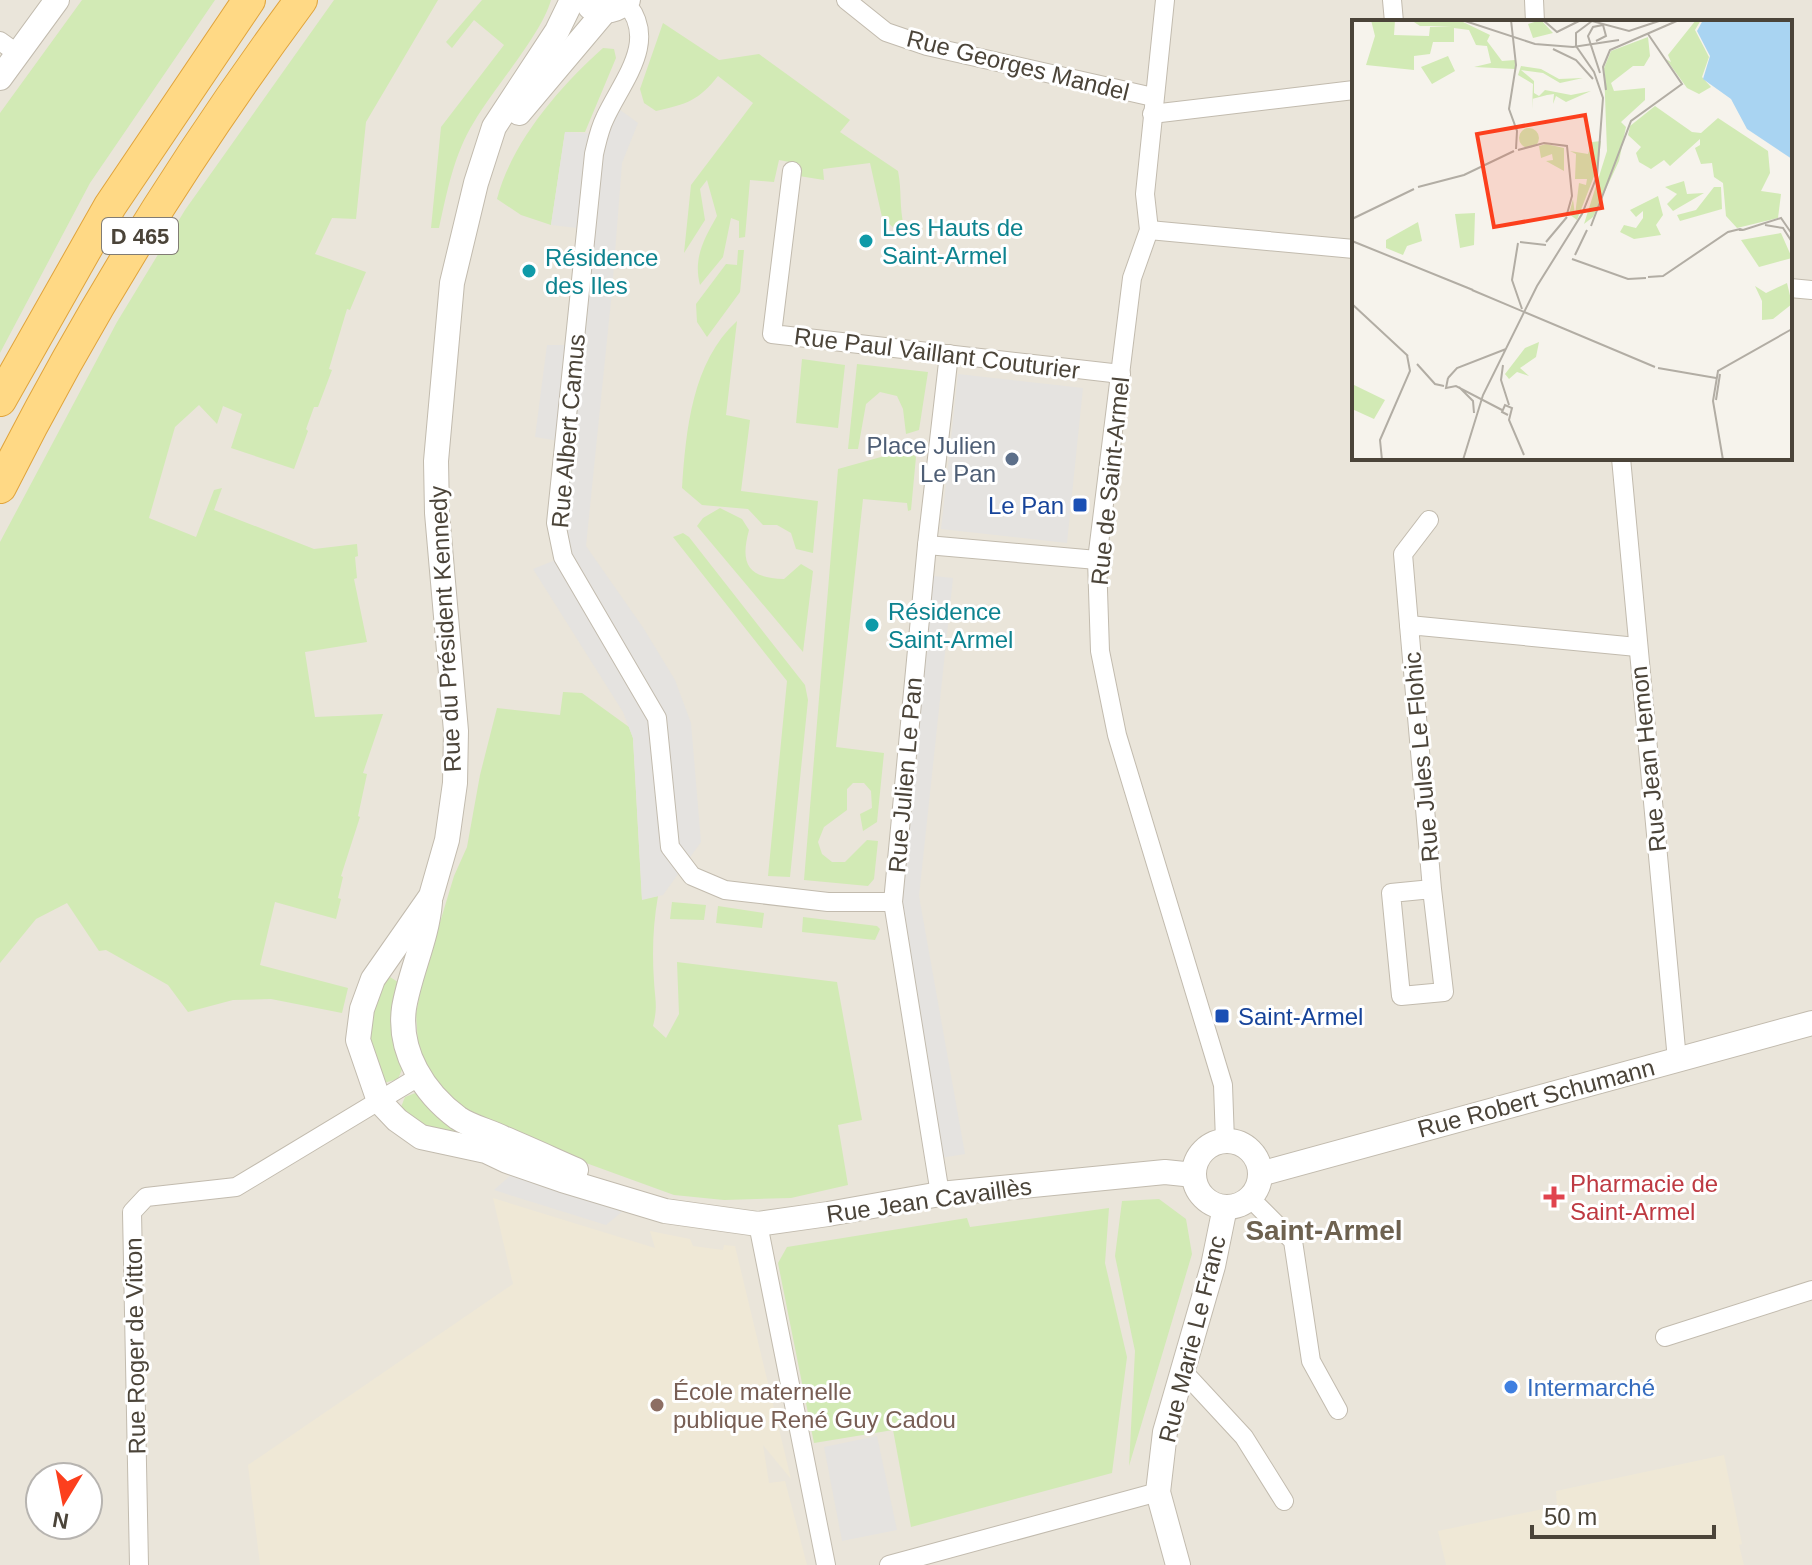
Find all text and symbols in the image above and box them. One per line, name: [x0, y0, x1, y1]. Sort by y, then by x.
inset map: [1352, 20, 1792, 460]
street label: Rue Georges Mandel: [904, 24, 1132, 106]
place label: Les Hauts de Saint-Armel: [882, 214, 1023, 269]
road number: D 465: [102, 218, 178, 254]
marker: Les Hauts de Saint-Armel: [857, 232, 875, 250]
place label: Résidence des Iles: [545, 244, 658, 299]
marker: Résidence des Iles: [520, 262, 538, 280]
street label: Rue Paul Vaillant Couturier: [793, 322, 1081, 384]
street label: Rue Albert Camus: [546, 333, 590, 529]
street label: Rue de Saint-Armel: [1086, 375, 1134, 587]
place label: Place Julien Le Pan: [867, 432, 996, 487]
marker: Place Julien Le Pan: [1003, 450, 1021, 468]
street label: Rue du Président Kennedy: [424, 485, 466, 773]
place label: Le Pan: [988, 492, 1064, 519]
marker: Le Pan: [1071, 496, 1089, 514]
place label: Résidence Saint-Armel: [888, 598, 1013, 653]
marker: Résidence Saint-Armel: [863, 616, 881, 634]
street label: Rue Jules Le Flohic: [1398, 651, 1444, 863]
street label: Rue Jean Hemon: [1625, 665, 1671, 853]
street label: Rue Julien Le Pan: [883, 676, 927, 874]
place label: Saint-Armel: [1238, 1003, 1363, 1030]
marker: Saint-Armel: [1213, 1007, 1231, 1025]
street label: Rue Robert Schumann: [1415, 1053, 1657, 1143]
place label: Pharmacie de Saint-Armel: [1570, 1170, 1718, 1225]
street label: Rue Jean Cavaillès: [825, 1172, 1033, 1228]
marker: Pharmacie de Saint-Armel: [1545, 1188, 1563, 1206]
district label: Saint-Armel: [1245, 1215, 1403, 1246]
street label: Rue Marie Le Franc: [1153, 1233, 1231, 1445]
street label: Rue Roger de Vitton: [120, 1237, 150, 1455]
place label: Intermarché: [1527, 1374, 1655, 1401]
place label: École maternelle publique René Guy Cadou: [673, 1378, 956, 1433]
marker: Intermarché: [1502, 1378, 1520, 1396]
marker: École maternelle publique René Guy Cadou: [648, 1396, 666, 1414]
north arrow: [24, 1461, 104, 1541]
scale bar: [1532, 1489, 1714, 1539]
text: 50 m: [1544, 1503, 1597, 1530]
text: N: [51, 1507, 71, 1534]

